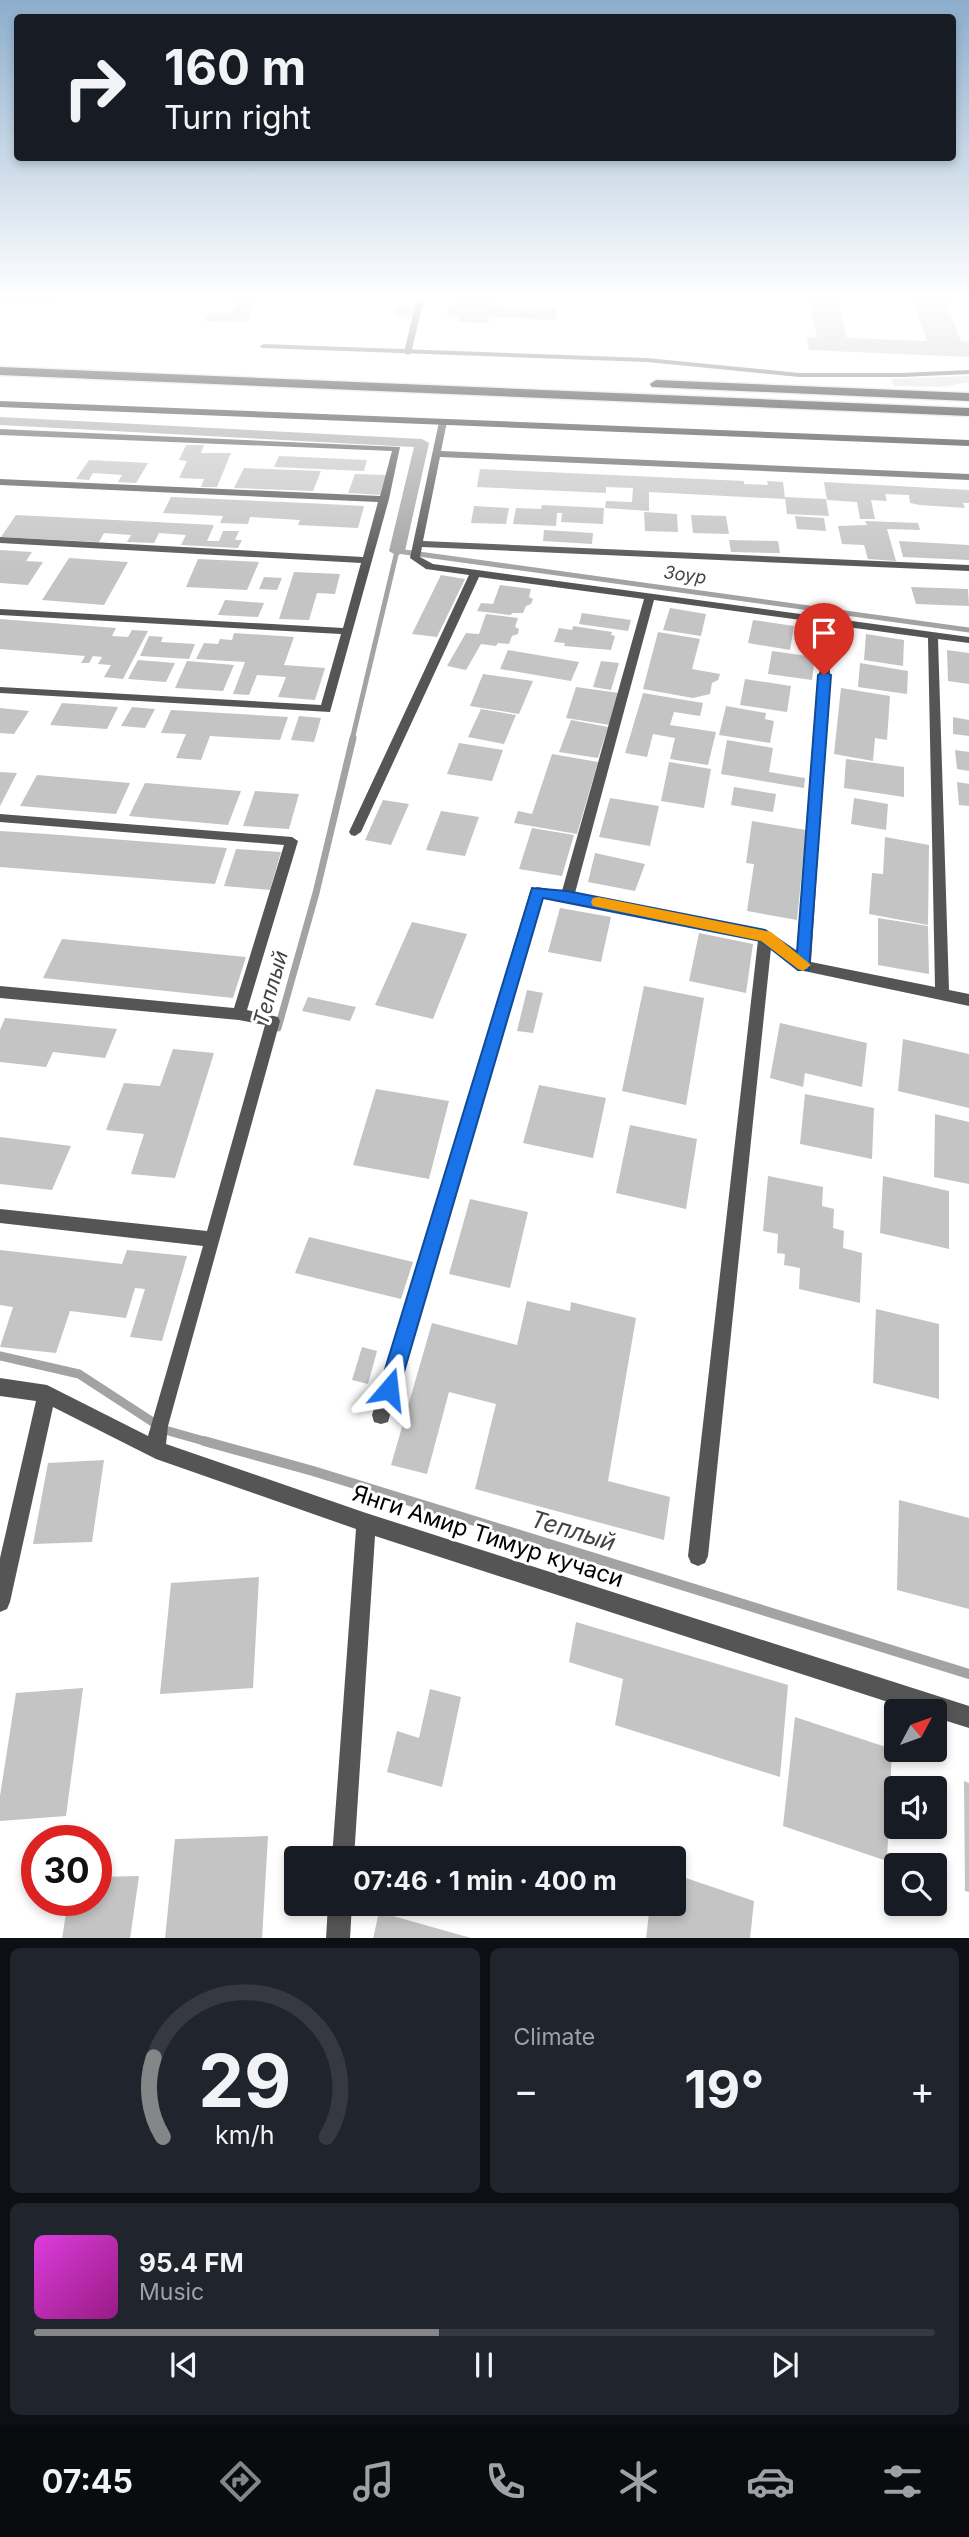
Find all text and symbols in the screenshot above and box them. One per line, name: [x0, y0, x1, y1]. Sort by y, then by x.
text: 160 m: [164, 38, 306, 97]
icon: right: [49, 42, 140, 133]
text: Turn right: [164, 98, 311, 137]
water label: Зоур: [662, 561, 708, 588]
pin: [794, 603, 854, 675]
icon: arrive: [805, 614, 843, 652]
water label: Теплый: [248, 948, 293, 1028]
position arrow: [352, 1352, 426, 1426]
street label: Янги Амир Тимур кучаси: [349, 1479, 627, 1593]
water label: Теплый: [527, 1504, 619, 1557]
north arrow: [884, 1699, 947, 1762]
map controls: [884, 1699, 947, 1916]
button: sound: [884, 1776, 947, 1839]
speed limit sign: 30: [21, 1825, 112, 1916]
button: search: [884, 1853, 947, 1916]
text: 07:46 · 1 min · 400 m: [353, 1865, 617, 1896]
text: Climate: [514, 2023, 595, 2051]
text: 29: [198, 2036, 291, 2125]
text: 19°: [684, 2058, 764, 2121]
text: −: [514, 2067, 539, 2113]
text: +: [910, 2067, 935, 2113]
text: km/h: [215, 2119, 274, 2149]
text: 95.4 FM: [139, 2247, 244, 2278]
text: Music: [139, 2278, 204, 2306]
icon: previous: [165, 2346, 203, 2384]
icon: pause: [465, 2346, 503, 2384]
icon: next: [766, 2346, 804, 2384]
icon: directions: [216, 2457, 265, 2506]
icon: music: [349, 2457, 398, 2506]
icon: phone: [481, 2457, 530, 2506]
icon: climate: [614, 2457, 663, 2506]
icon: car: [746, 2457, 795, 2506]
icon: filters: [878, 2457, 927, 2506]
text: 07:45: [42, 2462, 133, 2501]

